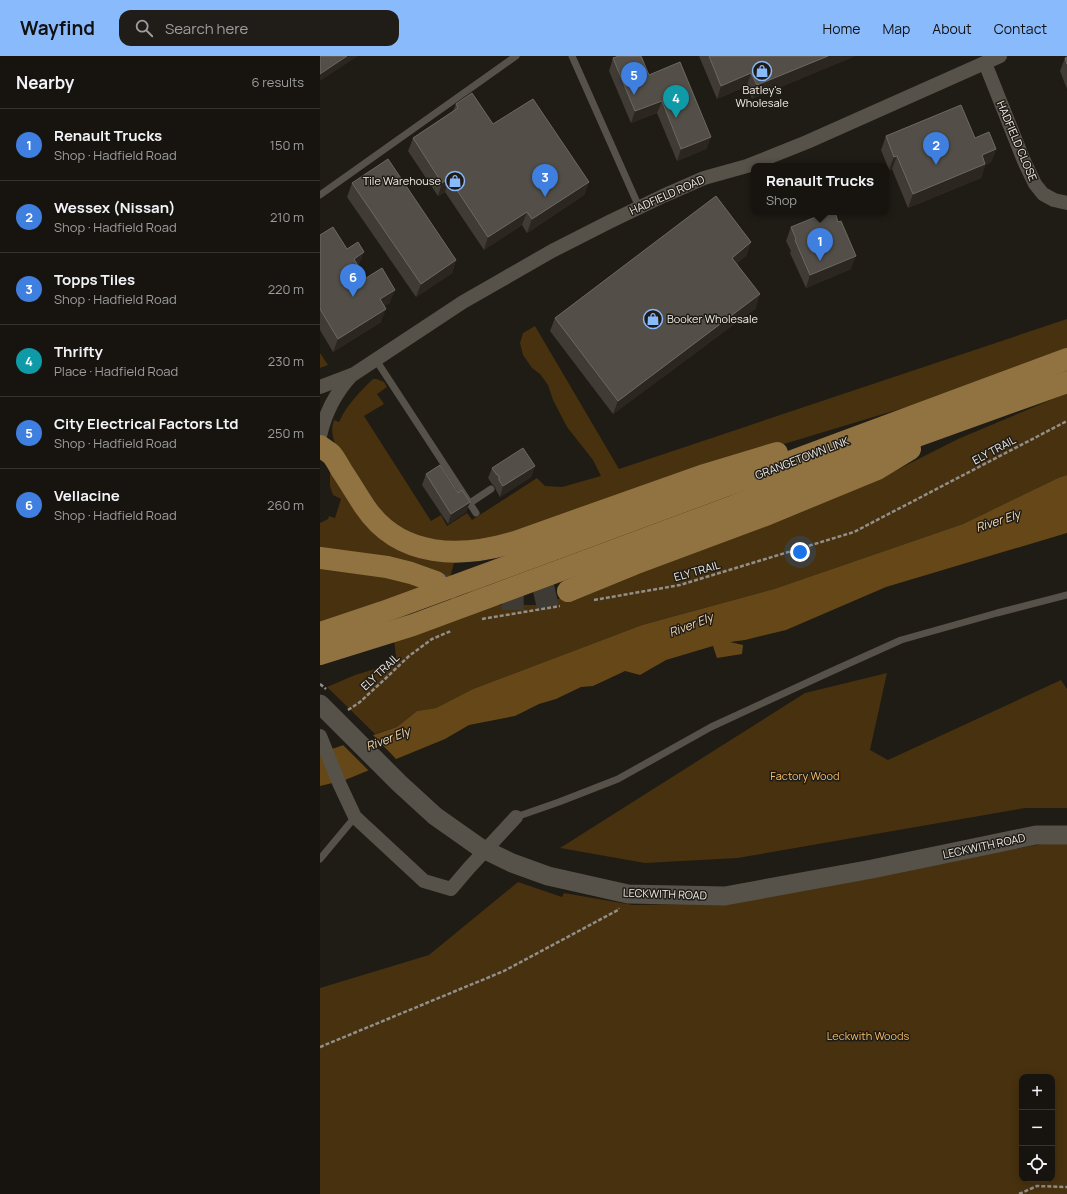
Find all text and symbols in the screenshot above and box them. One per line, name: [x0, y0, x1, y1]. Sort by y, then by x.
search box: [119, 10, 399, 46]
text: Wayfind: [20, 15, 95, 41]
icon: search: [133, 17, 155, 39]
text: Search here: [165, 18, 248, 39]
text: Home: [823, 19, 860, 38]
text: Map: [882, 19, 910, 38]
text: About: [932, 19, 972, 38]
text: Contact: [994, 19, 1047, 38]
shop icon: Batley's Wholesale: [751, 60, 773, 82]
pin: 5: [621, 62, 647, 95]
text: Nearby: [16, 71, 74, 94]
text: 6 results: [252, 73, 304, 91]
place label: Batley's Wholesale: [735, 82, 789, 110]
pin: 4: [663, 85, 689, 118]
street label: HADFIELD CLOSE: [994, 98, 1041, 183]
text: Renault Trucks: [54, 125, 162, 146]
pin: 2: [923, 132, 949, 165]
text: 1: [26, 136, 32, 154]
text: 150 m: [270, 136, 304, 154]
text: Shop · Hadfield Road: [54, 146, 177, 164]
popup: [751, 163, 889, 215]
pin: 3: [532, 164, 558, 197]
shop icon: Tile Warehouse: [444, 170, 466, 192]
text: Renault Trucks: [766, 170, 874, 191]
street label: HADFIELD ROAD: [627, 171, 707, 218]
place label: Tile Warehouse: [363, 173, 442, 188]
text: Shop: [766, 191, 797, 209]
text: Wessex (Nissan): [54, 197, 176, 218]
text: 2: [25, 208, 33, 226]
text: 210 m: [270, 208, 304, 226]
text: Shop · Hadfield Road: [54, 218, 177, 236]
pin: 1: [807, 228, 833, 261]
pin: 6: [340, 264, 366, 297]
text: Topps Tiles: [54, 269, 135, 290]
text: 3: [25, 280, 33, 298]
text: 220 m: [268, 280, 304, 298]
text: Shop · Hadfield Road: [54, 290, 177, 308]
shop icon: Booker Wholesale: [642, 308, 664, 330]
place label: Booker Wholesale: [667, 311, 758, 326]
text: Thrifty: [54, 341, 103, 362]
text: 4: [25, 352, 33, 370]
text: 230 m: [268, 352, 304, 370]
text: Place · Hadfield Road: [54, 362, 178, 380]
text: City Electrical Factors Ltd: [54, 413, 239, 434]
text: 5: [25, 424, 33, 442]
text: 250 m: [268, 424, 304, 442]
street label: ELY TRAIL: [969, 432, 1019, 467]
street label: GRANGETOWN LINK: [753, 433, 851, 482]
text: Shop · Hadfield Road: [54, 434, 177, 452]
text: Vellacine: [54, 485, 120, 506]
text: 6: [25, 496, 33, 514]
text: 260 m: [267, 496, 304, 514]
water label: River Ely: [973, 505, 1024, 536]
text: Shop · Hadfield Road: [54, 506, 177, 524]
your location: [790, 542, 810, 562]
street label: ELY TRAIL: [672, 557, 722, 584]
water label: River Ely: [666, 608, 717, 641]
street label: ELY TRAIL: [357, 650, 402, 693]
water label: River Ely: [363, 722, 414, 755]
park label: Factory Wood: [770, 768, 840, 783]
street label: LECKWITH ROAD: [941, 829, 1027, 862]
street label: LECKWITH ROAD: [623, 885, 707, 902]
park label: Leckwith Woods: [827, 1028, 910, 1043]
map controls: [1019, 1074, 1055, 1182]
button: +: [1019, 1074, 1055, 1110]
button: −: [1019, 1110, 1055, 1146]
button: locate: [1019, 1146, 1055, 1182]

